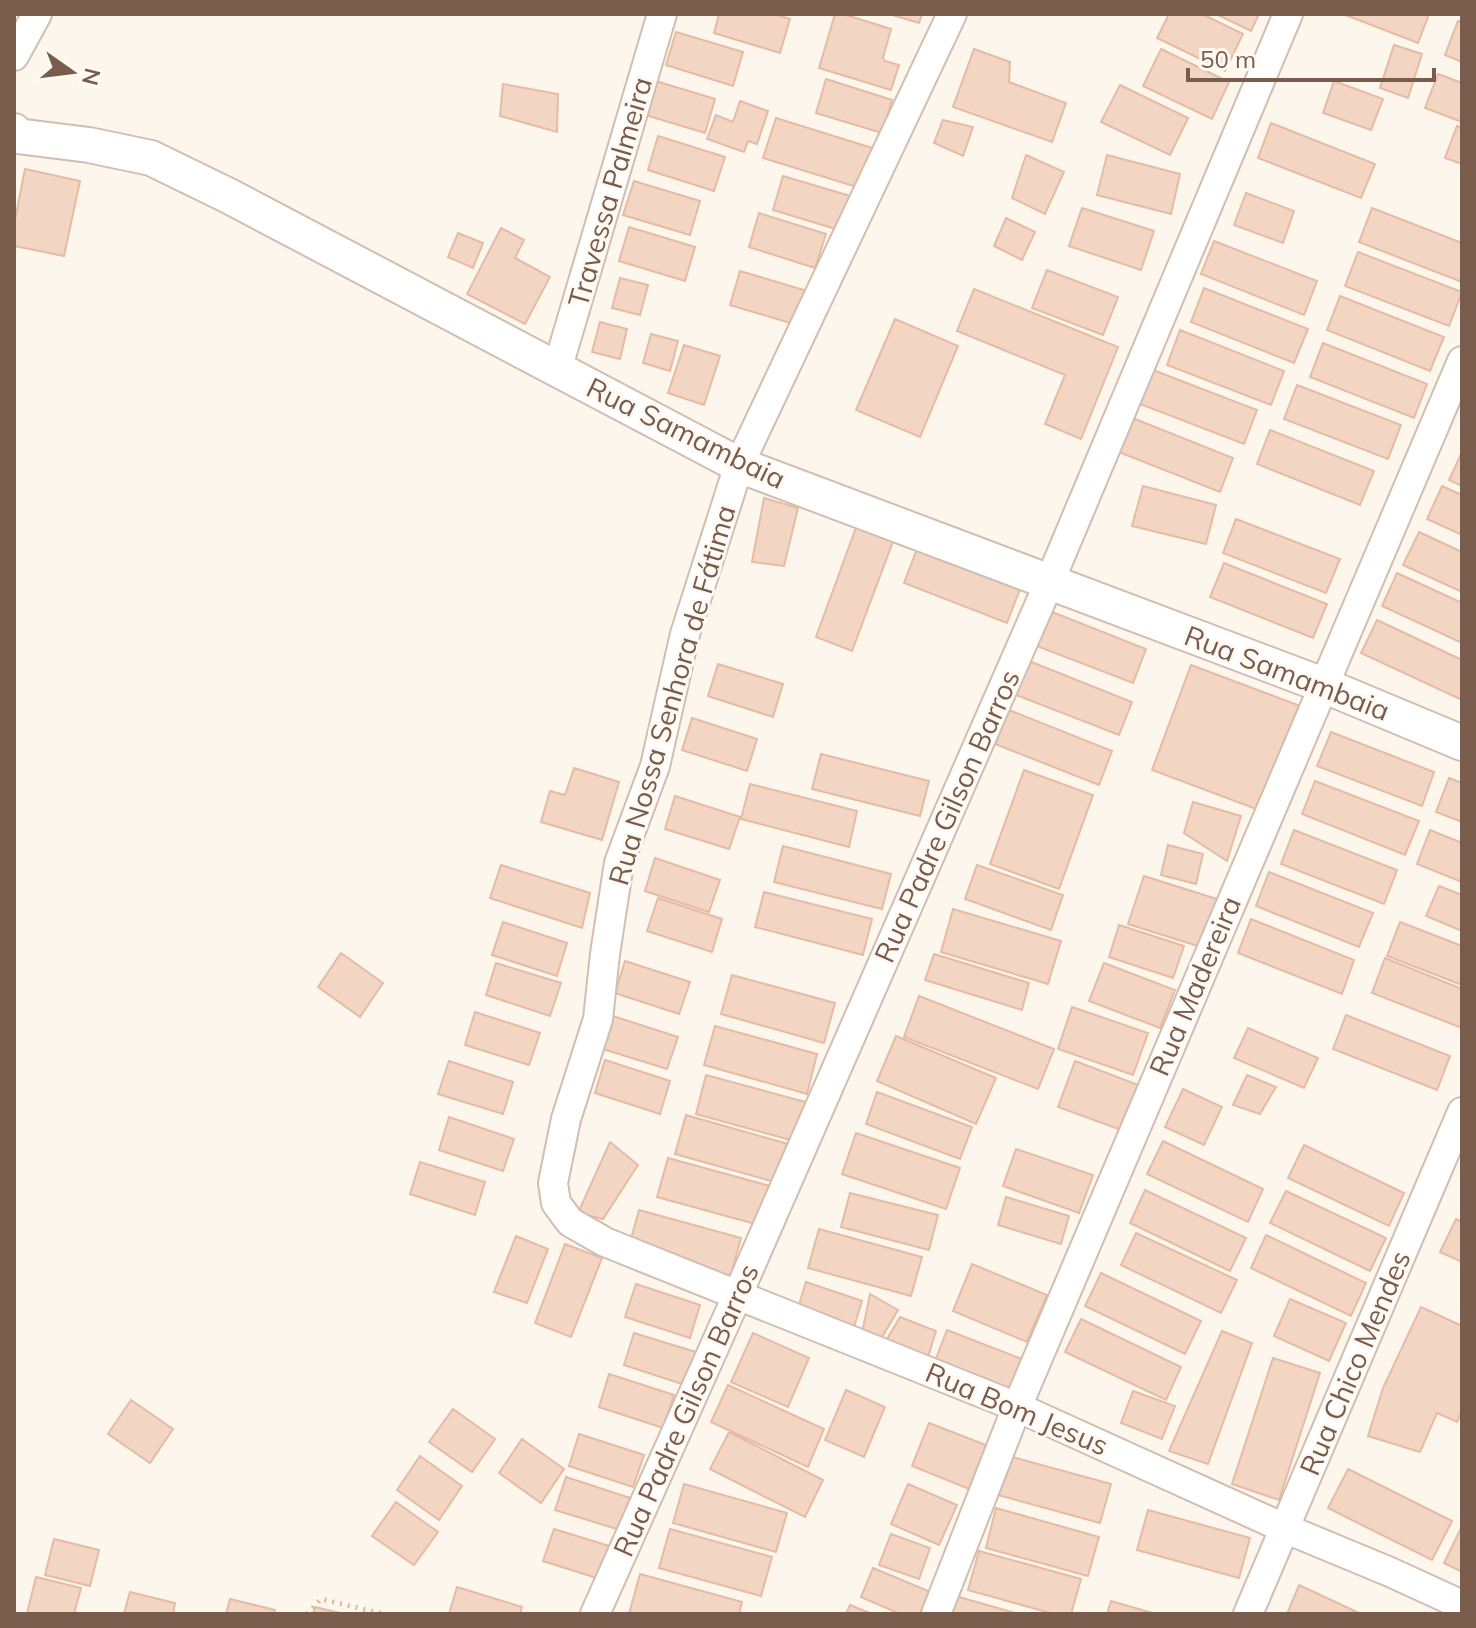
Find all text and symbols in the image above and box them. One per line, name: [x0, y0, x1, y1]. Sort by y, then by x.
north arrow: [32, 32, 112, 112]
scale bar: [1188, 32, 1434, 82]
text: 50 m: [1200, 44, 1256, 74]
text: N: [76, 65, 107, 88]
street label: Travessa Palmeira: [560, 73, 659, 311]
street label: Rua Samambaia: [581, 369, 791, 496]
street label: Rua Nossa Senhora de Fátima: [600, 501, 743, 889]
street label: Rua Samambaia: [1180, 617, 1395, 728]
street label: Rua Padre Gilson Barros: [866, 664, 1027, 968]
street label: Rua Madereira: [1141, 891, 1248, 1081]
street label: Rua Chico Mendes: [1291, 1245, 1418, 1480]
street label: Rua Padre Gilson Barros: [605, 1258, 766, 1562]
street label: Rua Bom Jesus: [921, 1354, 1114, 1463]

